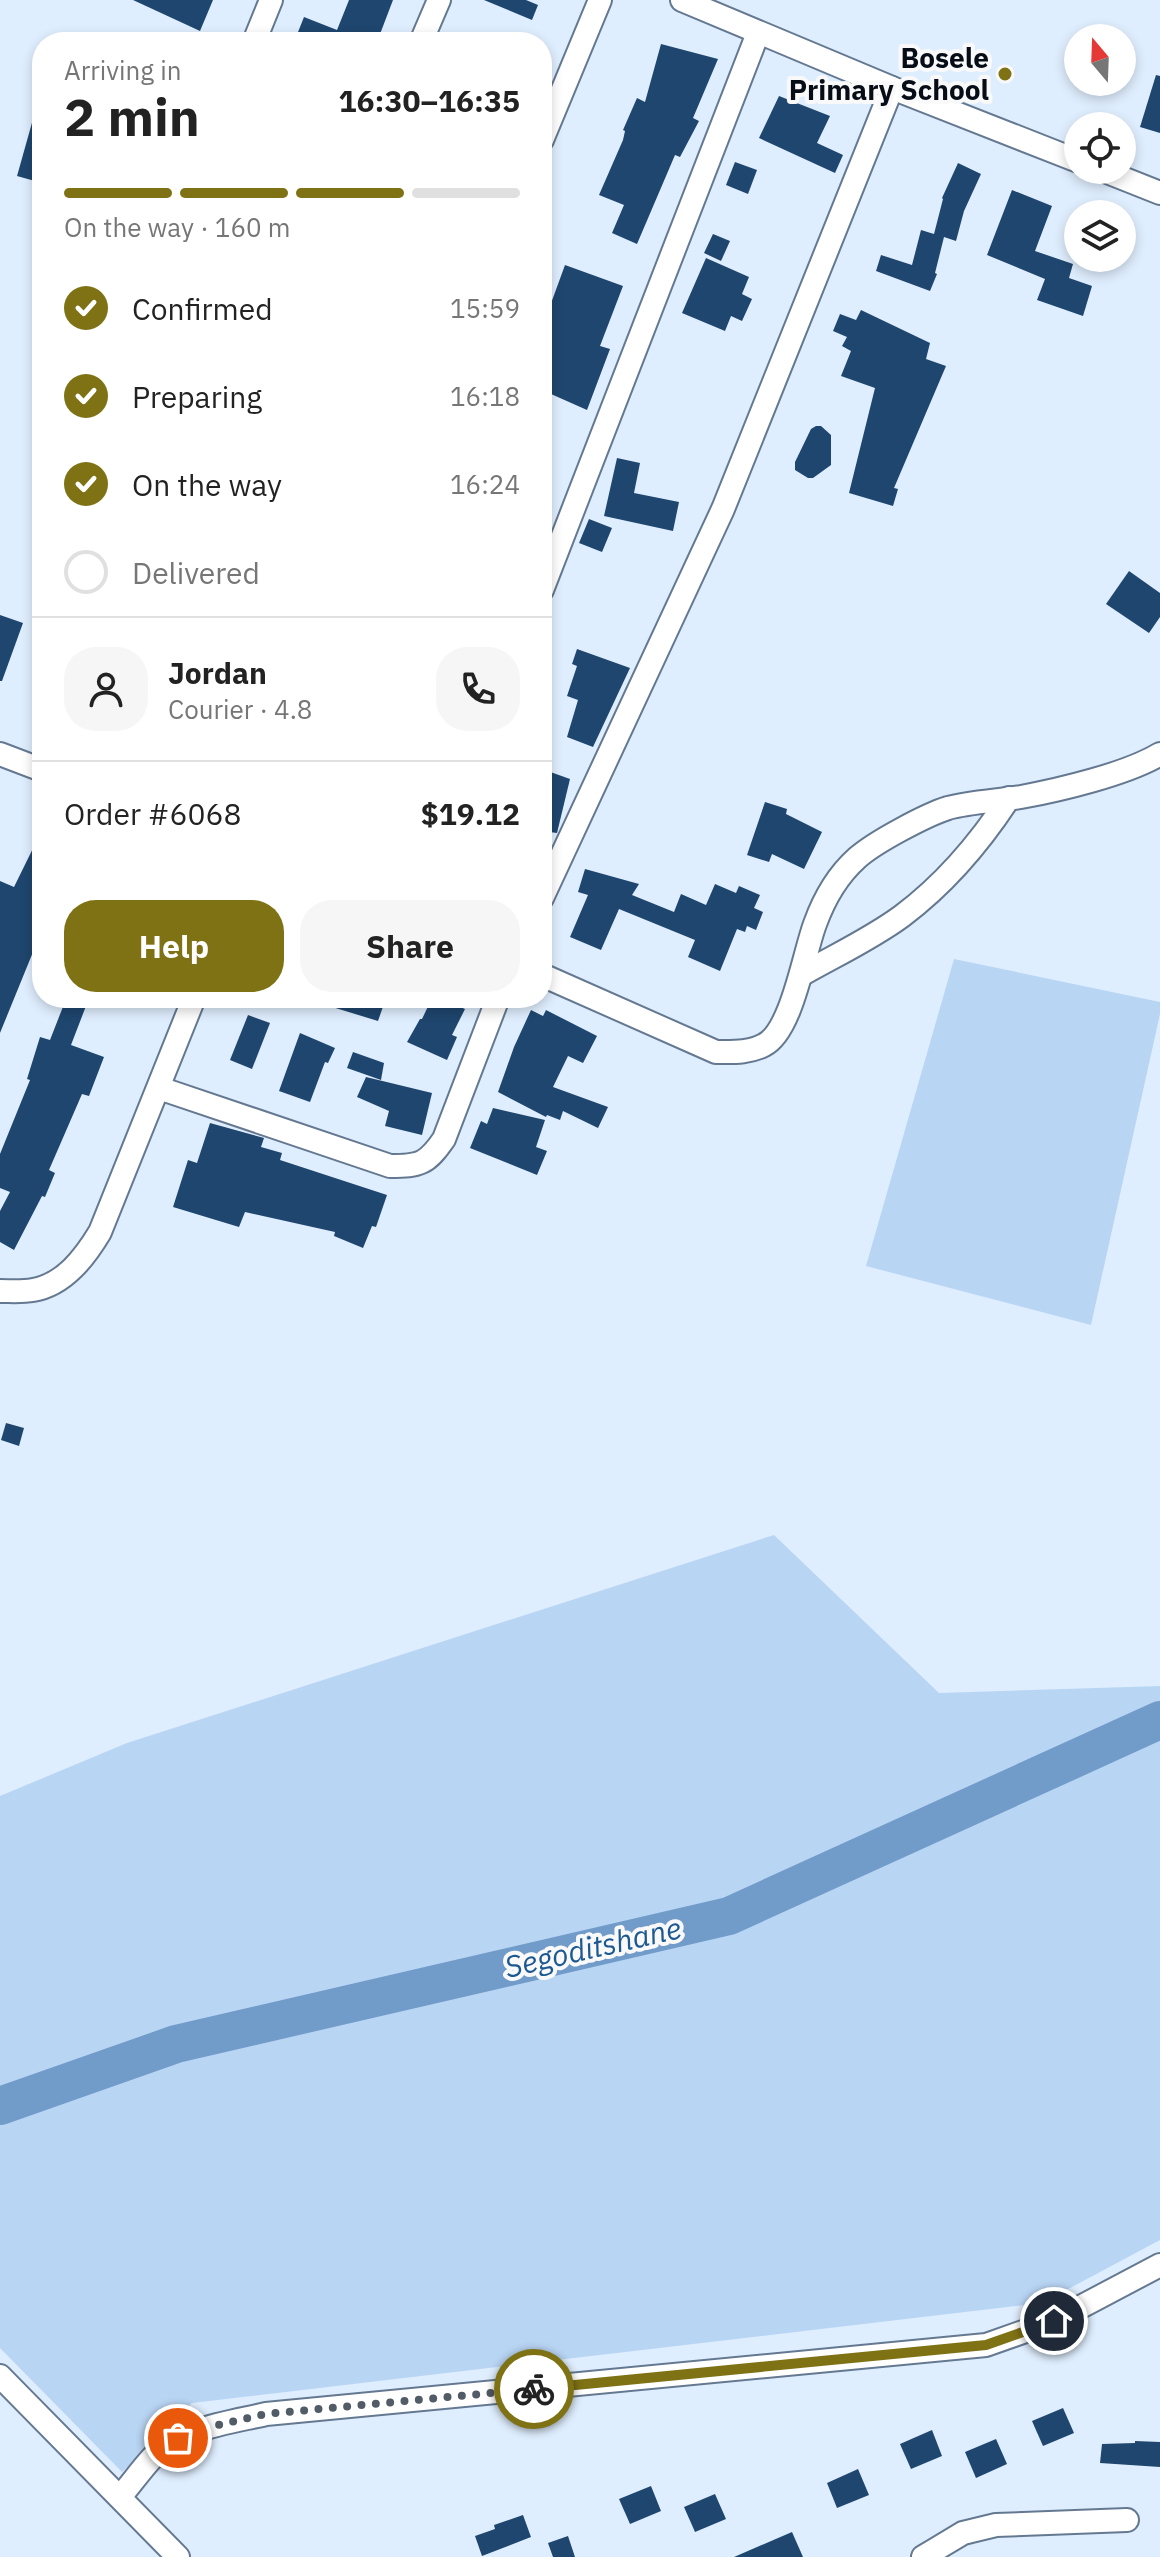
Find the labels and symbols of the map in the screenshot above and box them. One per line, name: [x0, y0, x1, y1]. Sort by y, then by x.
north arrow: [1064, 24, 1136, 96]
place label: Bosele Primary School: [789, 39, 989, 108]
marker: Bosele Primary School: [996, 65, 1014, 83]
water label: Segoditshane: [500, 1907, 685, 1986]
pin: [1020, 2287, 1088, 2355]
courier: [494, 2349, 574, 2429]
pin: [144, 2404, 212, 2472]

